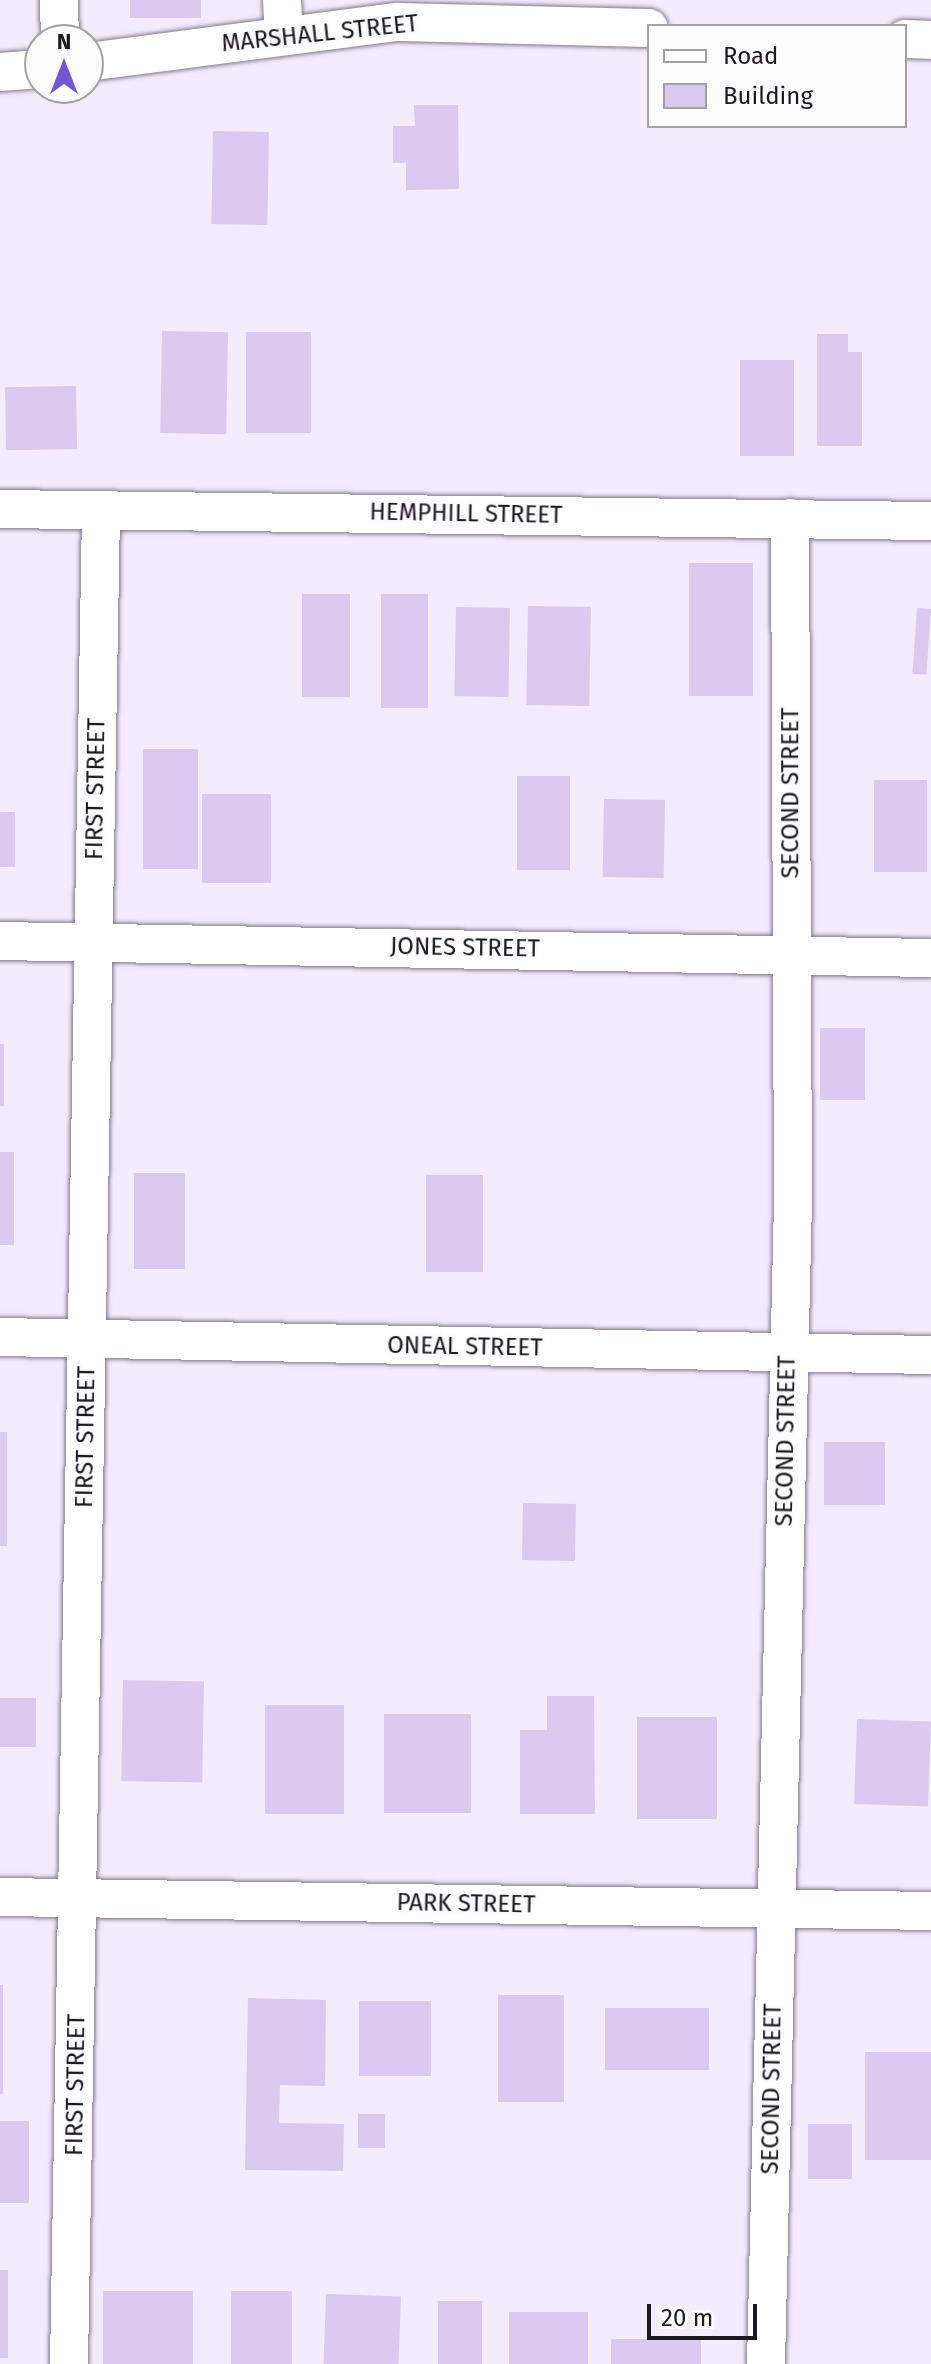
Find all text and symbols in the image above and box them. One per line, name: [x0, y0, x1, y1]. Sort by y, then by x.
street label: MARSHALL STREET: [220, 9, 420, 59]
north arrow: [24, 24, 104, 104]
legend: [647, 24, 907, 128]
text: N: [57, 28, 71, 55]
text: Road: [723, 42, 778, 70]
text: Building: [723, 82, 813, 110]
street label: HEMPHILL STREET: [369, 498, 563, 530]
street label: SECOND STREET: [777, 708, 805, 878]
street label: FIRST STREET: [80, 718, 112, 860]
street label: JONES STREET: [390, 932, 540, 964]
street label: ONEAL STREET: [387, 1331, 543, 1363]
street label: SECOND STREET: [770, 1355, 802, 1527]
street label: FIRST STREET: [70, 1366, 102, 1508]
street label: PARK STREET: [396, 1888, 536, 1920]
street label: SECOND STREET: [756, 2003, 788, 2175]
street label: FIRST STREET: [60, 2014, 92, 2156]
scale bar: [651, 2288, 761, 2338]
text: 20 m: [661, 2304, 713, 2332]

